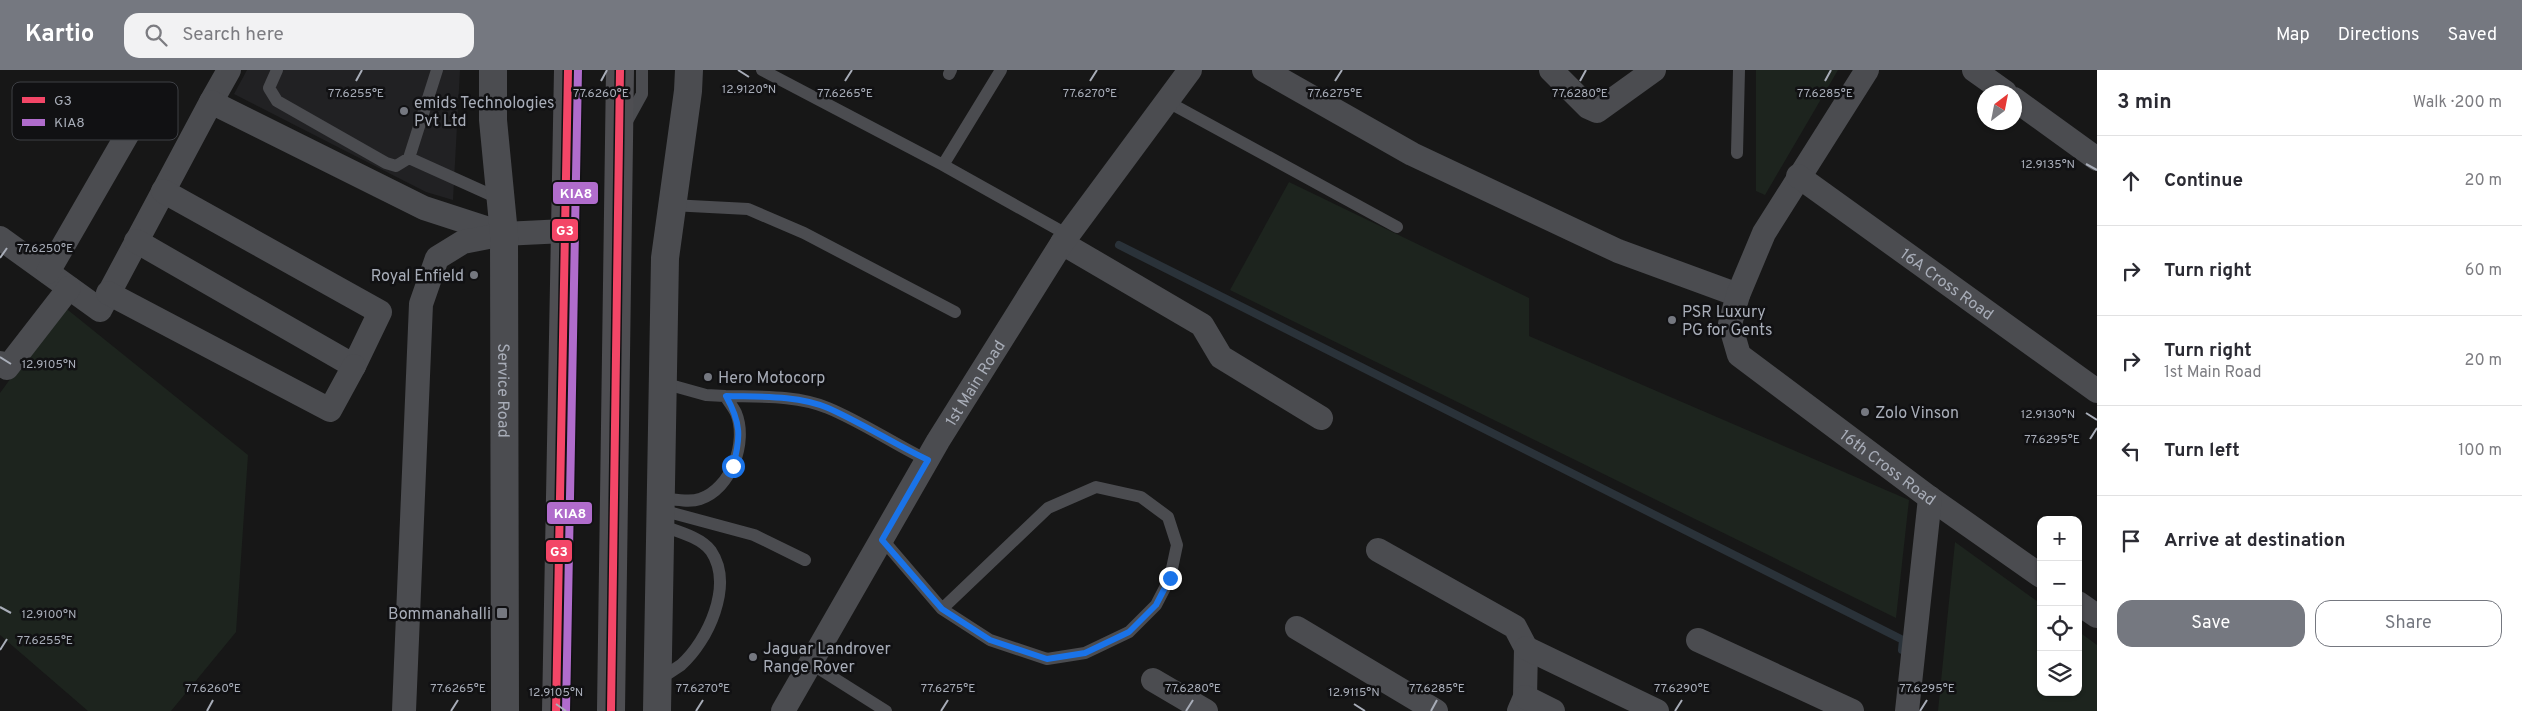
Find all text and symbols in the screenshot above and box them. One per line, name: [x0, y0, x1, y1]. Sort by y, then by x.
search box: [124, 13, 474, 58]
text: Kartio: [25, 20, 94, 50]
icon: search: [142, 21, 170, 49]
text: Search here: [182, 23, 284, 47]
text: Map: [2276, 24, 2310, 47]
text: Directions: [2338, 24, 2420, 47]
text: Saved: [2448, 24, 2497, 47]
legend: [12, 82, 178, 140]
text: 12.9120°N: [722, 82, 776, 98]
north arrow: [1977, 85, 2022, 130]
text: 77.6255°E: [328, 86, 384, 102]
text: 77.6260°E: [573, 86, 629, 102]
text: 77.6265°E: [817, 86, 873, 102]
text: 77.6270°E: [1063, 86, 1117, 102]
text: 77.6275°E: [1308, 86, 1362, 102]
text: 77.6280°E: [1552, 86, 1608, 102]
text: 77.6285°E: [1797, 86, 1853, 102]
text: 3 min: [2117, 89, 2172, 116]
text: G3: [54, 93, 72, 110]
text: Walk · 200 m: [2413, 93, 2502, 113]
place label: emids Technologies Pvt Ltd: [414, 94, 555, 132]
marker: emids Technologies Pvt Ltd: [398, 105, 410, 117]
text: KIA8: [54, 115, 85, 132]
text: 12.9135°N: [2021, 157, 2075, 173]
icon: ahead: [2117, 167, 2145, 195]
text: Continue: [2164, 169, 2243, 193]
text: 20 m: [2465, 171, 2502, 191]
line badge: KIA8: [552, 181, 599, 205]
text: KIA8: [560, 186, 592, 203]
line badge: G3: [551, 218, 579, 242]
text: G3: [556, 223, 574, 240]
text: 77.6250°E: [17, 241, 73, 257]
street label: 16A Cross Road: [1896, 245, 1997, 325]
icon: right: [2117, 257, 2145, 285]
text: Turn right: [2164, 259, 2252, 283]
text: 60 m: [2465, 261, 2502, 281]
place label: Royal Enfield: [371, 267, 464, 287]
marker: Royal Enfield: [468, 269, 480, 281]
place label: PSR Luxury PG for Gents: [1682, 303, 1772, 341]
marker: PSR Luxury PG for Gents: [1666, 314, 1678, 326]
street label: 1st Main Road: [942, 337, 1011, 431]
text: Turn right: [2164, 339, 2252, 363]
street label: Service Road: [492, 343, 512, 438]
icon: right: [2117, 347, 2145, 375]
text: 20 m: [2465, 351, 2502, 371]
text: 12.9105°N: [22, 357, 76, 373]
text: 1st Main Road: [2164, 363, 2261, 383]
place label: Hero Motocorp: [718, 369, 825, 389]
marker: Hero Motocorp: [702, 371, 714, 383]
place label: Zolo Vinson: [1875, 404, 1959, 424]
marker: Zolo Vinson: [1859, 406, 1871, 418]
text: 12.9130°N: [2021, 407, 2075, 423]
street label: 16th Cross Road: [1835, 426, 1939, 511]
text: 77.6295°E: [2024, 432, 2080, 448]
icon: left: [2117, 437, 2145, 465]
text: Turn left: [2164, 439, 2240, 463]
text: 100 m: [2458, 441, 2502, 461]
route start: [722, 455, 745, 478]
line badge: KIA8: [546, 501, 593, 525]
text: KIA8: [554, 506, 586, 523]
map controls: [2037, 516, 2082, 696]
button: +: [2037, 516, 2082, 561]
icon: arrive: [2117, 527, 2145, 555]
text: Arrive at destination: [2164, 529, 2345, 553]
line badge: G3: [545, 539, 573, 563]
text: G3: [550, 544, 568, 561]
button: −: [2037, 561, 2082, 606]
route end: [1159, 567, 1182, 590]
button: Save: [2117, 600, 2305, 647]
button: Share: [2315, 600, 2502, 647]
place label: Bommanahalli: [388, 605, 491, 625]
marker: Bommanahalli: [495, 606, 509, 620]
button: locate: [2037, 606, 2082, 651]
text: 12.9100°N: [22, 607, 76, 623]
text: 77.6255°E: [17, 633, 73, 649]
place label: Jaguar Landrover Range Rover: [763, 640, 891, 678]
marker: Jaguar Landrover Range Rover: [747, 651, 759, 663]
button: layers: [2037, 651, 2082, 696]
text: 77.6260°E: [185, 681, 241, 697]
text: 77.6265°E: [430, 681, 486, 697]
text: 77.6270°E: [676, 681, 730, 697]
text: 77.6275°E: [921, 681, 975, 697]
text: 77.6280°E: [1165, 681, 1221, 697]
text: 77.6285°E: [1409, 681, 1465, 697]
text: 77.6290°E: [1654, 681, 1710, 697]
text: 77.6295°E: [1899, 681, 1955, 697]
text: 12.9105°N: [529, 685, 583, 701]
text: 12.9115°N: [1328, 685, 1380, 701]

